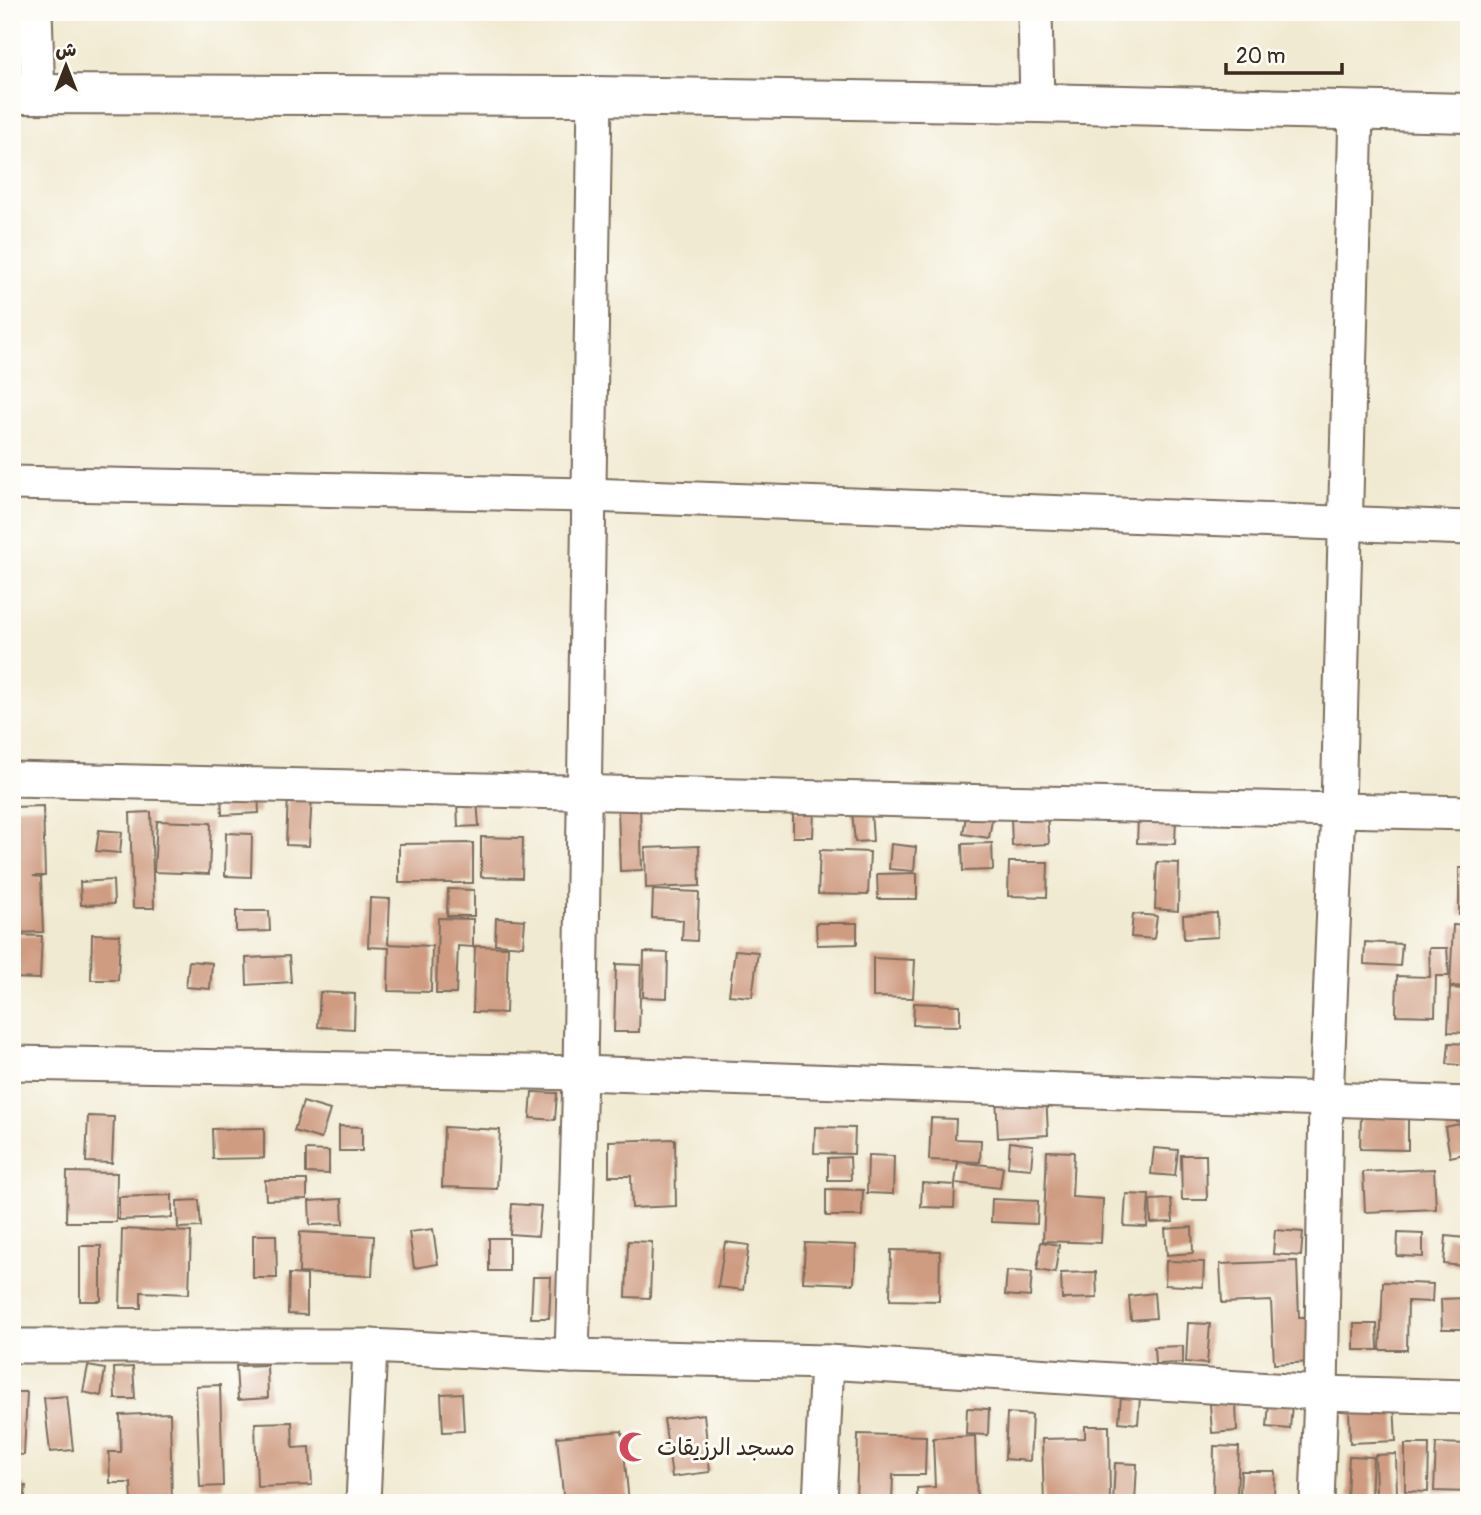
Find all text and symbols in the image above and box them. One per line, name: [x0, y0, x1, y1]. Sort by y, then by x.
north arrow: [32, 32, 102, 102]
scale bar: [1226, 32, 1341, 76]
text: ش: [56, 38, 77, 62]
text: 20 m: [1236, 43, 1285, 70]
mosque icon: مسجد الرزيقات: [617, 1430, 651, 1464]
place label: مسجد الرزيقات: [657, 1433, 795, 1462]

